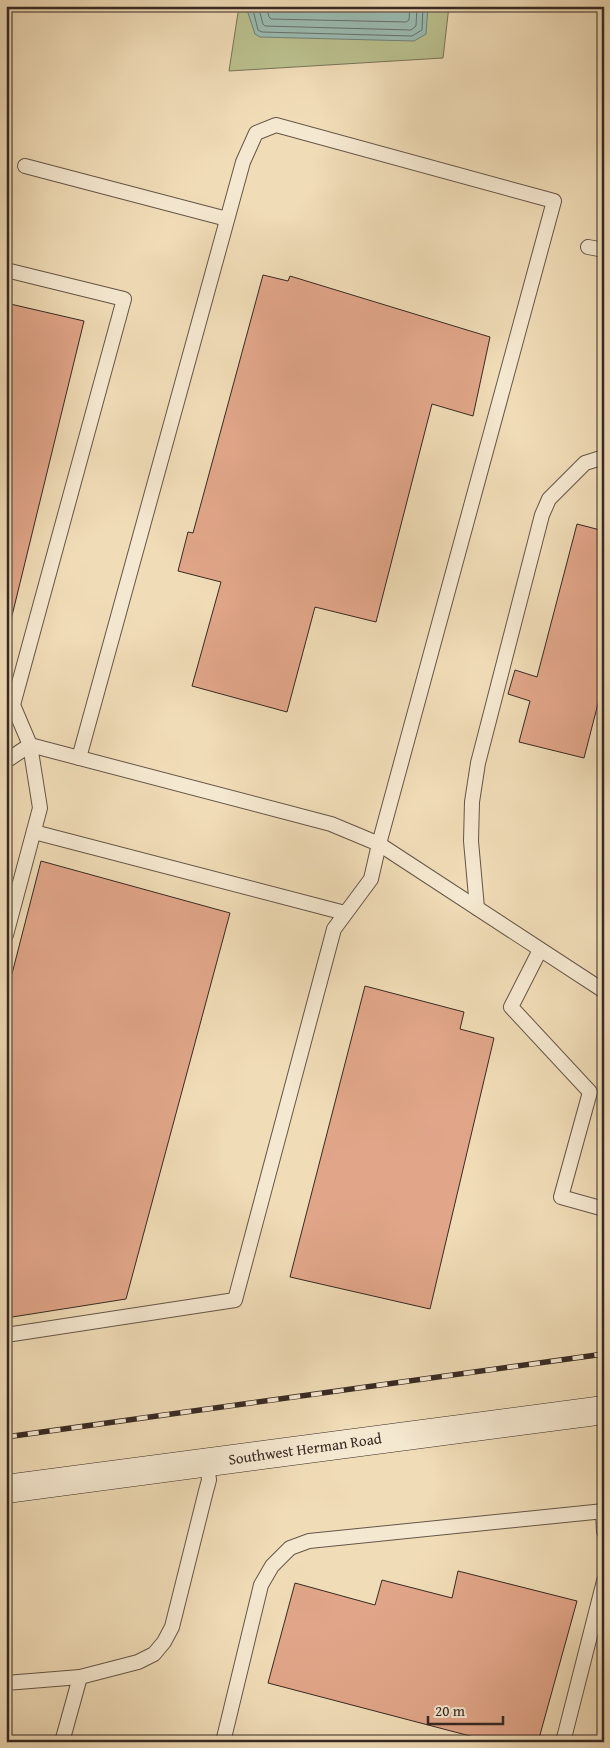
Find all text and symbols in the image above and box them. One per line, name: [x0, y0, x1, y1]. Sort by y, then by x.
street label: Southwest Herman Road: [227, 1427, 383, 1470]
scale bar: [428, 1693, 502, 1725]
text: 20 m: [435, 1700, 466, 1721]

